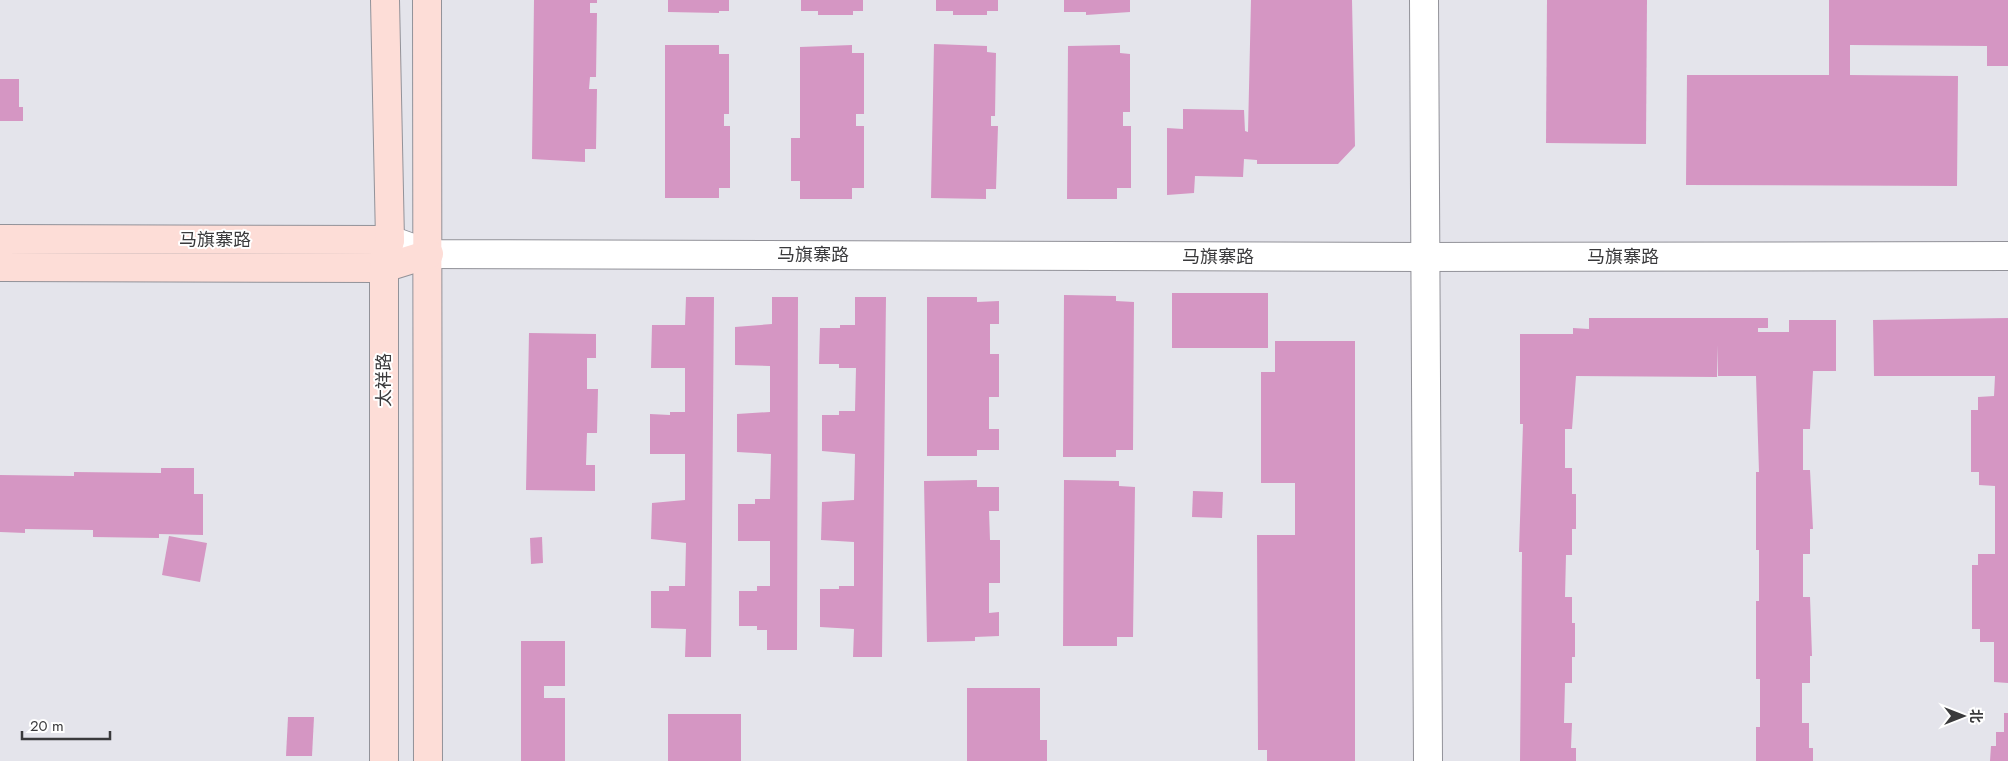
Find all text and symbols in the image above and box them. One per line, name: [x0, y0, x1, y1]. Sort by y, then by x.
street label: 马旗寨路: [179, 227, 251, 253]
street label: 马旗寨路: [777, 242, 849, 268]
street label: 马旗寨路: [1182, 244, 1254, 270]
street label: 马旗寨路: [1587, 244, 1659, 270]
street label: 太祥路: [371, 353, 397, 407]
north arrow: [1938, 691, 1988, 741]
scale bar: [22, 708, 110, 740]
text: 北: [1966, 709, 1986, 723]
text: 20 m: [30, 715, 64, 737]

